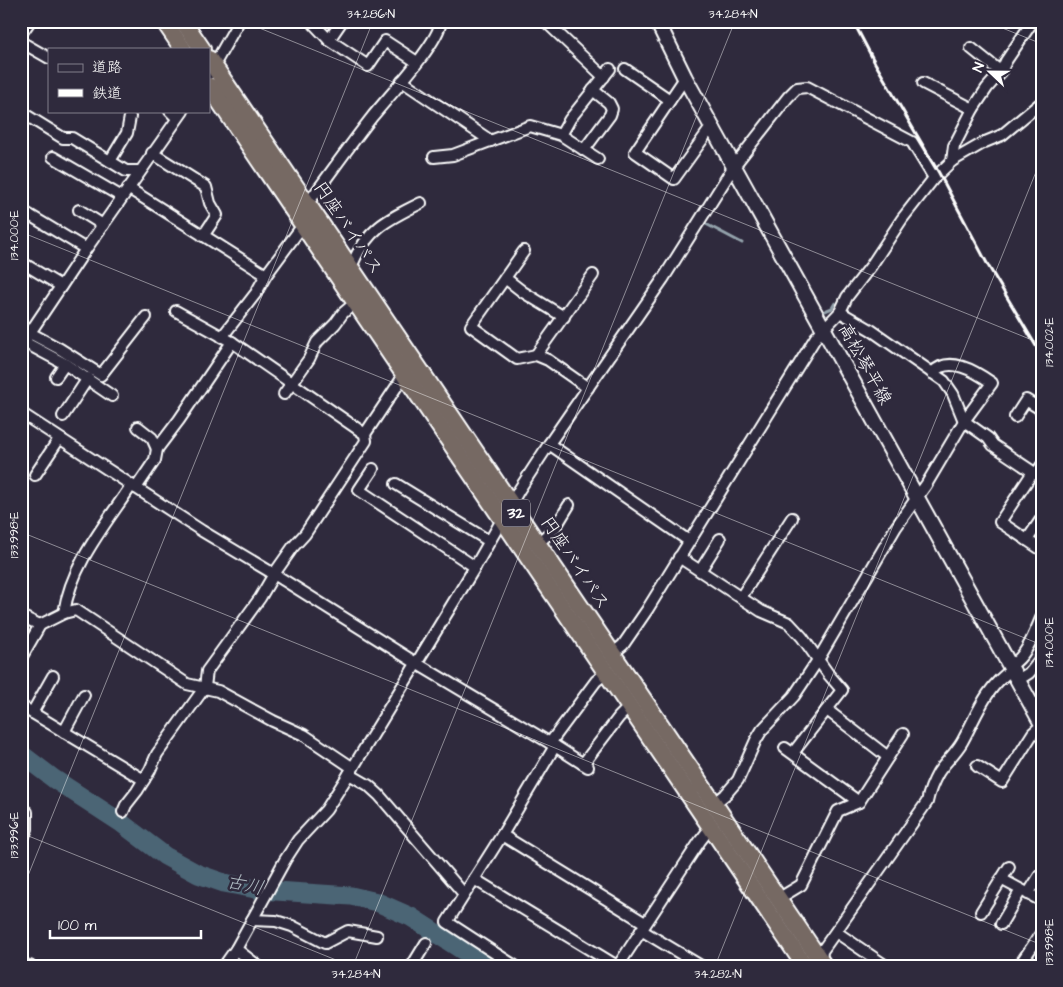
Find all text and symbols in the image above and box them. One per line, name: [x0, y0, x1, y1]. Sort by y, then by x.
text: 34.286°N: [347, 6, 396, 23]
text: 34.284°N: [709, 6, 758, 23]
legend: [48, 48, 210, 112]
north arrow: [966, 48, 1016, 98]
text: 道路: [92, 57, 122, 78]
text: N: [968, 59, 990, 75]
text: 鉄道: [92, 83, 122, 104]
street label: 円座バイパス: [308, 176, 388, 280]
text: 134.000°E: [6, 210, 23, 260]
text: 134.002°E: [1041, 317, 1058, 367]
street label: 高松琴平線: [832, 319, 898, 409]
road number: 32: [502, 499, 530, 526]
street label: 円座バイパス: [535, 511, 615, 615]
text: 133.998°E: [6, 512, 23, 558]
text: 134.000°E: [1041, 617, 1058, 667]
text: 133.996°E: [6, 812, 23, 858]
water label: 古川: [223, 868, 267, 902]
scale bar: [50, 907, 201, 939]
text: 100 m: [58, 915, 97, 936]
text: 133.998°E: [1041, 919, 1058, 965]
text: 34.284°N: [332, 966, 381, 983]
text: 34.282°N: [694, 966, 742, 983]

